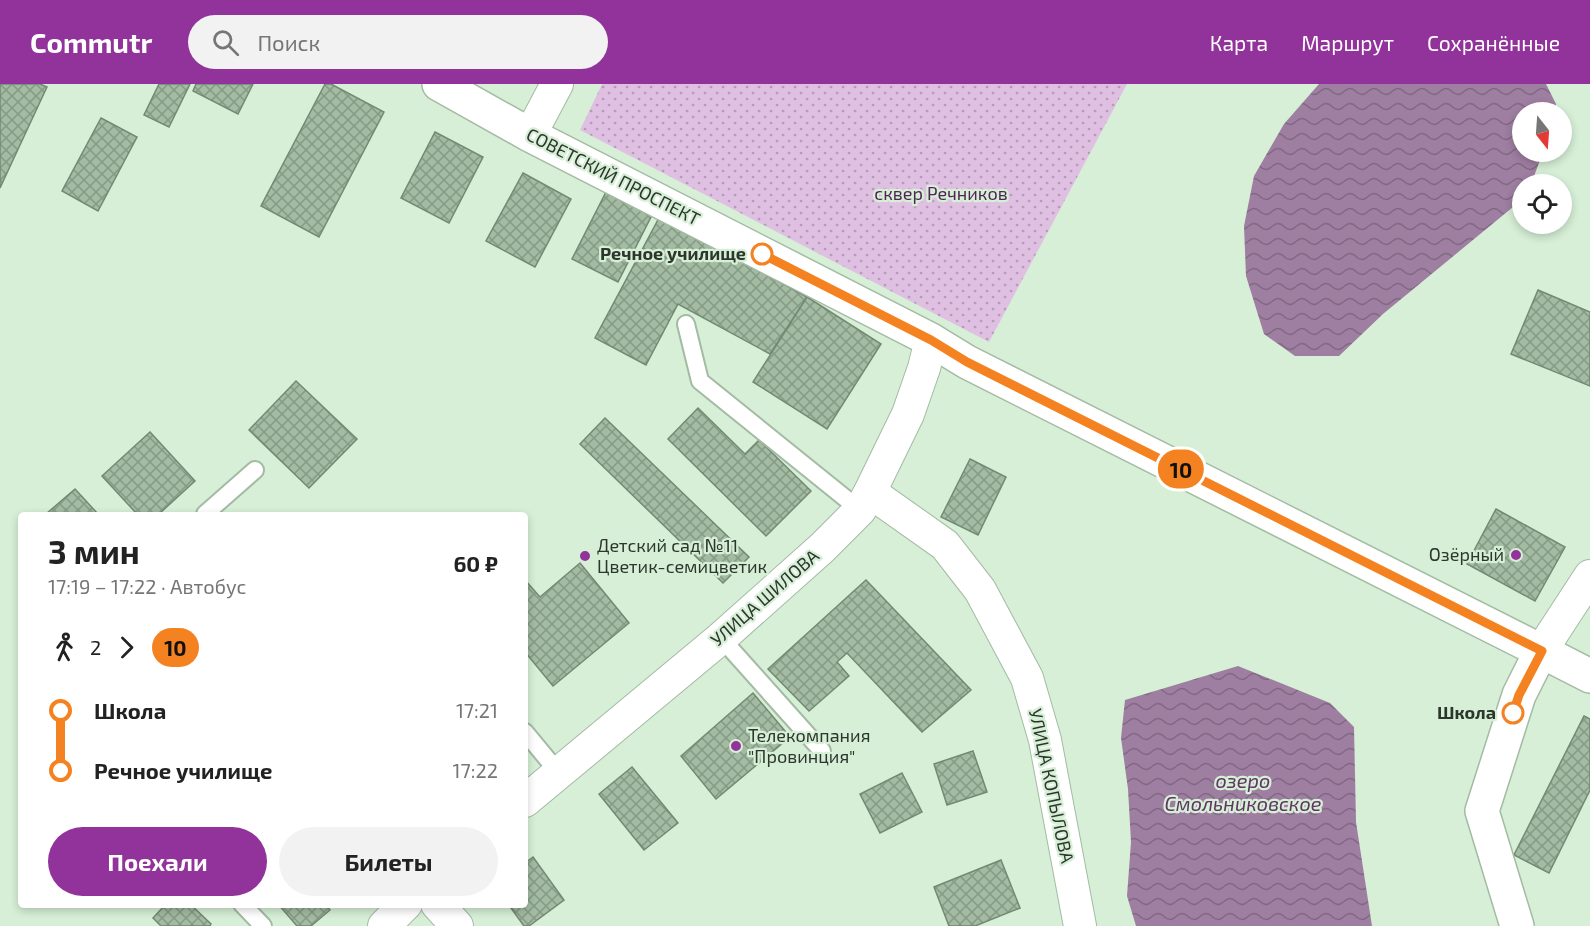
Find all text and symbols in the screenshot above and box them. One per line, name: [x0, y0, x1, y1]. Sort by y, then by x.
search box: [188, 15, 608, 69]
text: Commutr: [30, 25, 152, 59]
icon: search: [209, 26, 242, 59]
text: Поиск: [257, 29, 320, 55]
text: Карта: [1210, 30, 1268, 55]
text: Маршрут: [1301, 30, 1394, 55]
text: Сохранённые: [1427, 30, 1560, 55]
north arrow: [1512, 102, 1572, 162]
map controls: [1512, 102, 1572, 234]
street label: СОВЕТСКИЙ ПРОСПЕКТ: [523, 123, 704, 230]
button: locate: [1512, 174, 1572, 234]
park label: сквер Речников: [874, 182, 1008, 204]
place label: Речное училище: [600, 242, 746, 264]
marker: Речное училище: [751, 243, 773, 265]
line badge: 10: [1154, 450, 1208, 488]
text: 10: [1170, 457, 1192, 482]
text: 3 мин: [48, 531, 140, 571]
place label: Детский сад №11 Цветик-семицветик: [597, 534, 768, 577]
place label: Озёрный: [1429, 543, 1504, 565]
street label: УЛИЦА ШИЛОВА: [706, 544, 824, 650]
marker: Озёрный: [1509, 548, 1523, 562]
marker: Детский сад №11 Цветик-семицветик: [578, 549, 592, 563]
text: 60 ₽: [453, 550, 498, 576]
text: 17:19 – 17:22 · Автобус: [48, 574, 246, 598]
icon: walk: [48, 631, 81, 664]
icon: forward: [110, 631, 143, 664]
text: 2: [90, 635, 101, 659]
text: 10: [164, 635, 187, 660]
text: Школа: [94, 697, 166, 723]
text: 17:21: [456, 698, 498, 722]
place label: Школа: [1437, 701, 1496, 723]
marker: Школа: [1502, 702, 1524, 724]
street label: УЛИЦА КОПЫЛОВА: [1025, 707, 1079, 866]
place label: Телекомпания "Провинция": [748, 724, 870, 767]
marker: Телекомпания "Провинция": [729, 739, 743, 753]
text: Речное училище: [94, 757, 272, 783]
text: 17:22: [453, 758, 498, 782]
water label: озеро Смольниковское: [1165, 768, 1322, 815]
button: Поехали: [48, 827, 267, 896]
button: Билеты: [279, 827, 498, 896]

